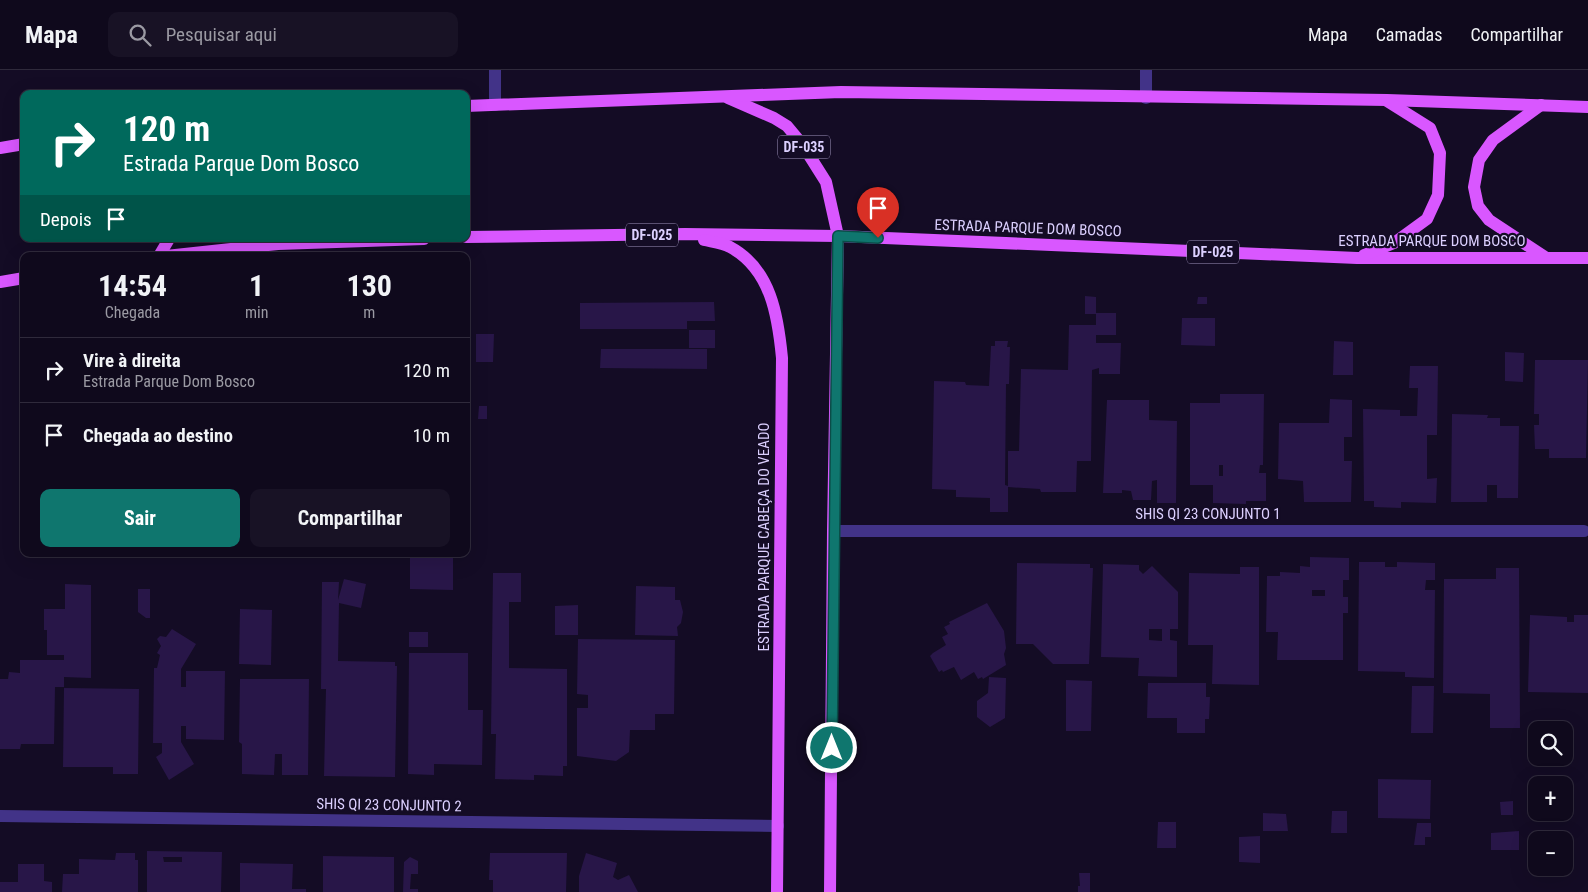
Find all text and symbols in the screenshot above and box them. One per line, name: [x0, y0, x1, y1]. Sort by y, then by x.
search box: [108, 12, 458, 57]
text: Mapa: [25, 21, 78, 49]
icon: search: [126, 21, 154, 49]
text: Pesquisar aqui: [166, 23, 277, 46]
text: Mapa: [1308, 24, 1348, 45]
text: Camadas: [1376, 24, 1442, 45]
text: Compartilhar: [1470, 24, 1563, 45]
text: 120 m: [123, 109, 210, 150]
icon: right: [40, 110, 105, 175]
road number: DF-035: [778, 136, 830, 158]
text: Estrada Parque Dom Bosco: [123, 151, 359, 176]
pin: [857, 187, 899, 238]
icon: arrive: [864, 194, 892, 222]
icon: arrive: [102, 205, 130, 233]
text: Depois: [40, 208, 92, 231]
street label: ESTRADA PARQUE DOM BOSCO: [934, 216, 1122, 240]
road number: DF-025: [626, 224, 678, 246]
street label: ESTRADA PARQUE DOM BOSCO: [1338, 232, 1526, 250]
road number: DF-025: [1187, 240, 1239, 263]
text: 14:54: [98, 268, 167, 303]
text: 1: [249, 268, 264, 303]
text: 130: [346, 268, 392, 303]
text: Chegada: [105, 303, 160, 322]
text: min: [245, 303, 268, 322]
text: m: [363, 303, 375, 322]
text: Vire à direita: [83, 349, 181, 372]
icon: right: [40, 356, 68, 384]
text: 120 m: [403, 359, 450, 382]
text: Estrada Parque Dom Bosco: [83, 372, 255, 391]
icon: arrive: [40, 421, 68, 449]
street label: ESTRADA PARQUE CABEÇA DO VEADO: [755, 423, 773, 651]
text: Chegada ao destino: [83, 424, 233, 447]
text: 10 m: [413, 424, 450, 447]
button: Sair: [40, 489, 240, 547]
button: Compartilhar: [250, 489, 450, 547]
street label: SHIS QI 23 CONJUNTO 1: [1135, 505, 1281, 523]
position arrow: [805, 721, 857, 773]
map controls: [1528, 721, 1573, 876]
button: search: [1528, 721, 1573, 766]
button: +: [1528, 776, 1573, 821]
street label: SHIS QI 23 CONJUNTO 2: [316, 795, 462, 815]
button: −: [1528, 831, 1573, 876]

